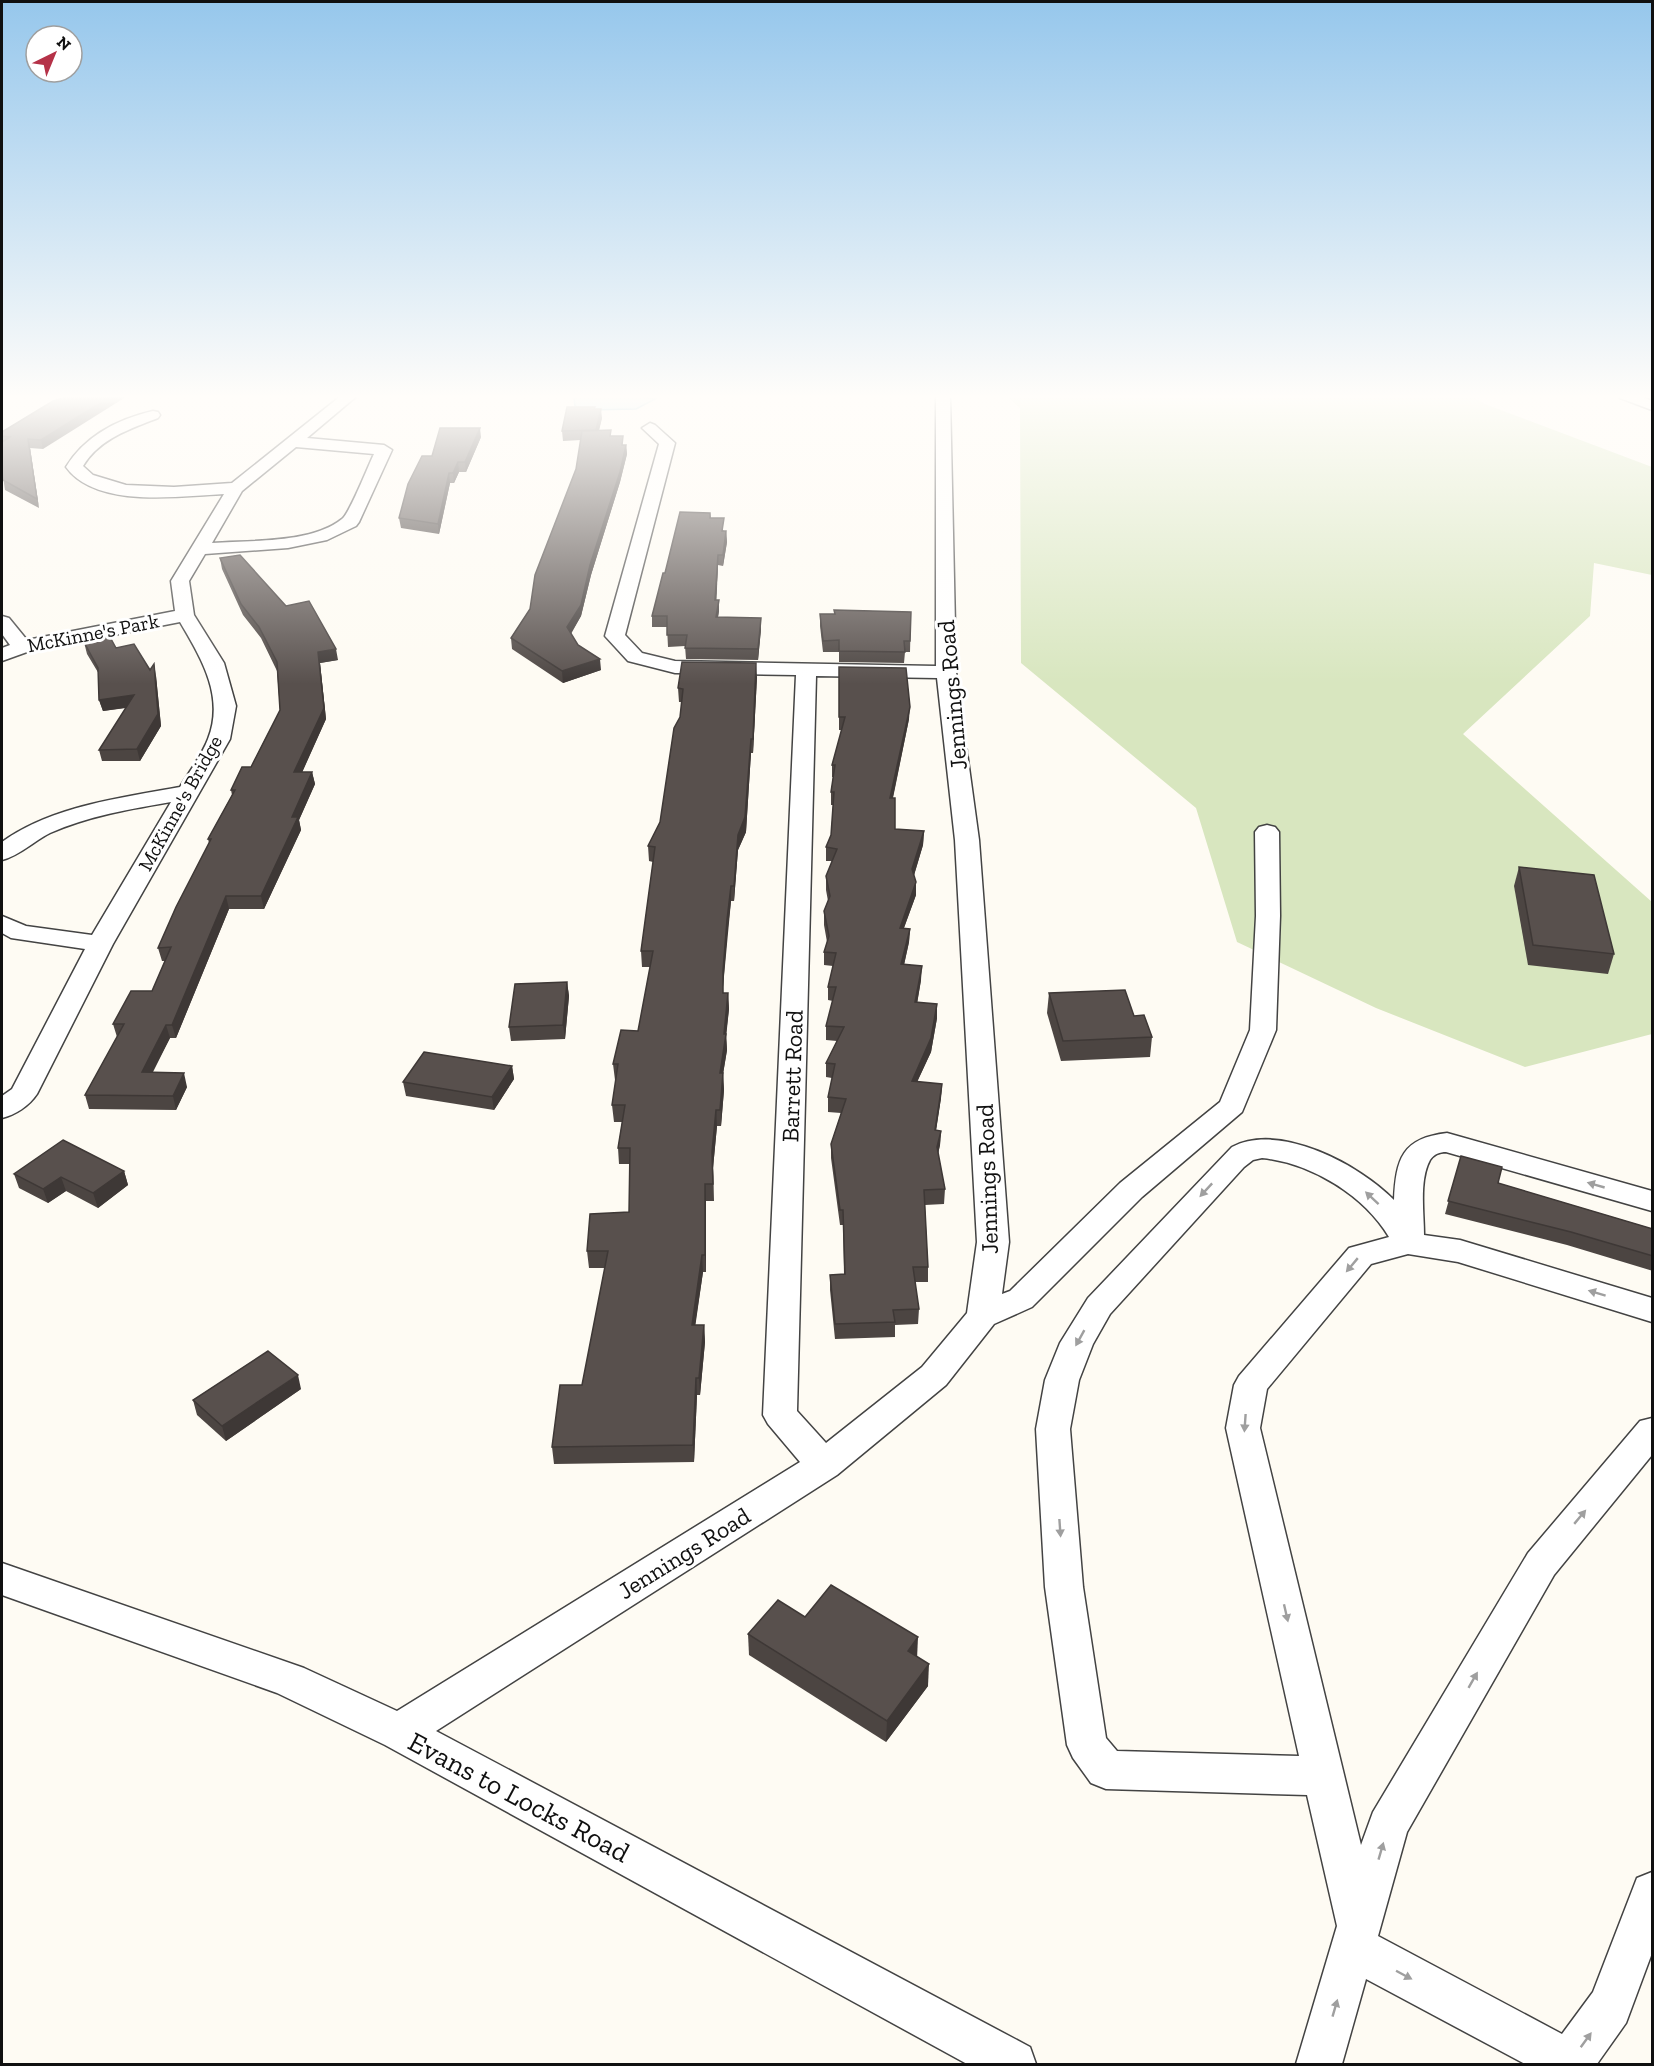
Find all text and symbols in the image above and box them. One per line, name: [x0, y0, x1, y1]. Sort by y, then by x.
north arrow: [24, 24, 84, 84]
text: N: [53, 32, 75, 54]
street label: McKinne's Park: [25, 608, 161, 658]
street label: Jennings Road: [931, 619, 973, 771]
street label: McKinne's Bridge: [133, 731, 227, 875]
street label: Barrett Road: [775, 1009, 809, 1143]
street label: Jennings Road: [970, 1103, 1004, 1255]
one-way arrow: [1587, 1180, 1605, 1189]
one-way arrow: [1199, 1183, 1213, 1198]
one-way arrow: [1364, 1191, 1379, 1205]
one-way arrow: [1346, 1258, 1358, 1273]
one-way arrow: [1588, 1288, 1606, 1297]
one-way arrow: [1075, 1330, 1085, 1347]
one-way arrow: [1240, 1414, 1250, 1433]
street label: Jennings Road: [613, 1501, 755, 1605]
one-way arrow: [1573, 1510, 1586, 1525]
one-way arrow: [1055, 1519, 1065, 1538]
one-way arrow: [1282, 1604, 1292, 1622]
one-way arrow: [1468, 1671, 1478, 1688]
street label: Evans to Locks Road: [403, 1725, 635, 1869]
one-way arrow: [1377, 1842, 1386, 1860]
one-way arrow: [1396, 1970, 1413, 1980]
one-way arrow: [1331, 1999, 1341, 2017]
one-way arrow: [1580, 2032, 1592, 2048]

